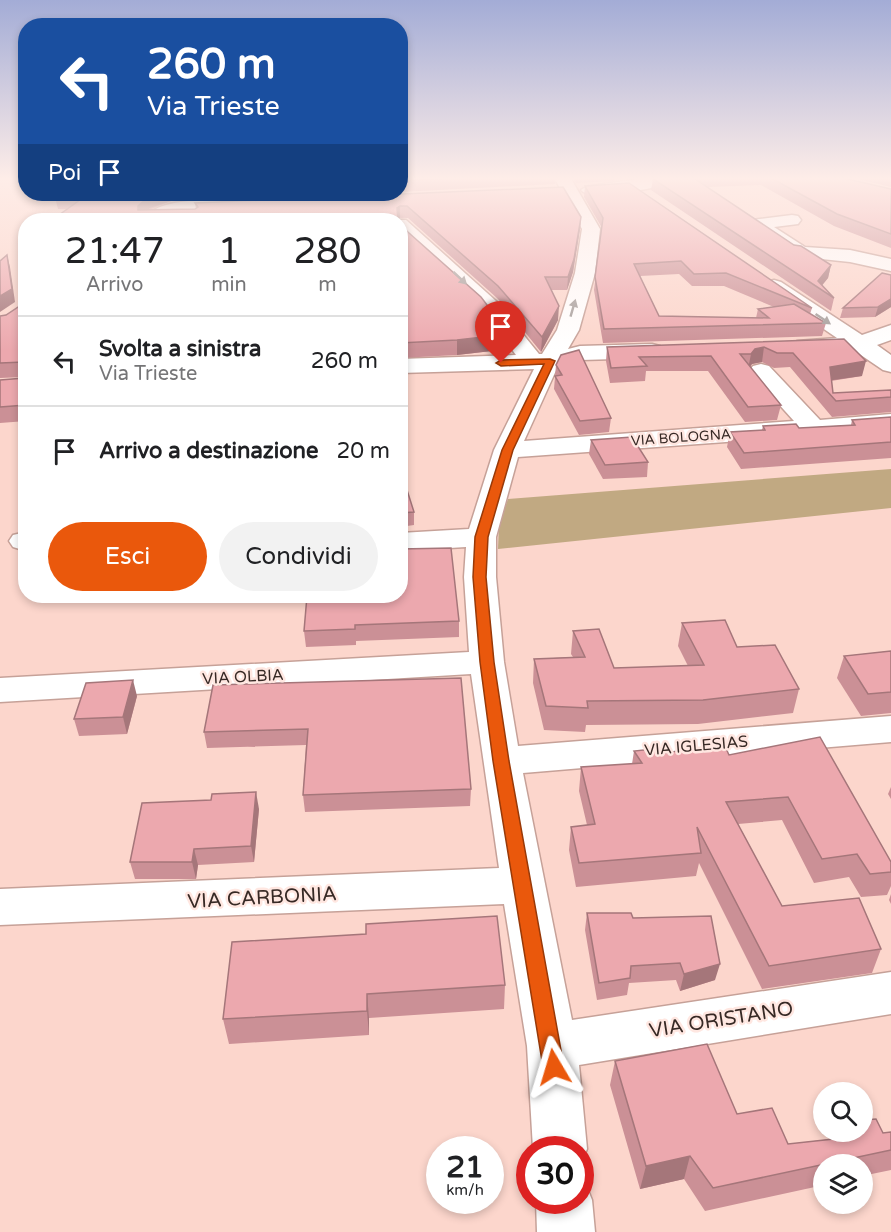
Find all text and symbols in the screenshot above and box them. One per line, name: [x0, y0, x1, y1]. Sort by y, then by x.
text: 260 m: [147, 39, 276, 90]
icon: left: [48, 42, 126, 120]
text: Via Trieste: [147, 90, 280, 123]
icon: arrive: [93, 156, 126, 189]
text: Poi: [48, 160, 81, 186]
text: 21:47: [65, 230, 165, 273]
text: 1: [218, 230, 240, 273]
text: 280: [293, 230, 361, 273]
one-way arrow: [452, 271, 467, 285]
text: Arrivo: [86, 273, 143, 297]
text: min: [211, 273, 247, 297]
text: m: [318, 273, 337, 297]
one-way arrow: [569, 299, 579, 317]
pin: [475, 301, 526, 363]
icon: arrive: [484, 310, 517, 343]
one-way arrow: [815, 313, 831, 324]
text: Svolta a sinistra: [99, 336, 261, 362]
icon: left: [48, 345, 81, 378]
text: 260 m: [311, 348, 378, 374]
text: Via Trieste: [99, 362, 197, 386]
street label: VIA BOLOGNA: [630, 426, 732, 449]
icon: arrive: [48, 435, 81, 468]
text: Arrivo a destinazione: [99, 438, 318, 464]
text: 20 m: [336, 438, 390, 464]
button: Esci: [48, 522, 207, 591]
button: Condividi: [219, 522, 378, 591]
street label: VIA OLBIA: [202, 665, 284, 689]
street label: VIA IGLESIAS: [643, 731, 749, 760]
street label: VIA CARBONIA: [187, 882, 337, 914]
street label: VIA ORISTANO: [647, 997, 795, 1043]
position arrow: [522, 1035, 586, 1099]
map controls: [813, 1082, 873, 1214]
button: search: [813, 1082, 873, 1142]
speed limit sign: 30: [516, 1136, 594, 1214]
text: 21: [446, 1149, 484, 1186]
button: layers: [813, 1154, 873, 1214]
text: km/h: [446, 1181, 484, 1199]

